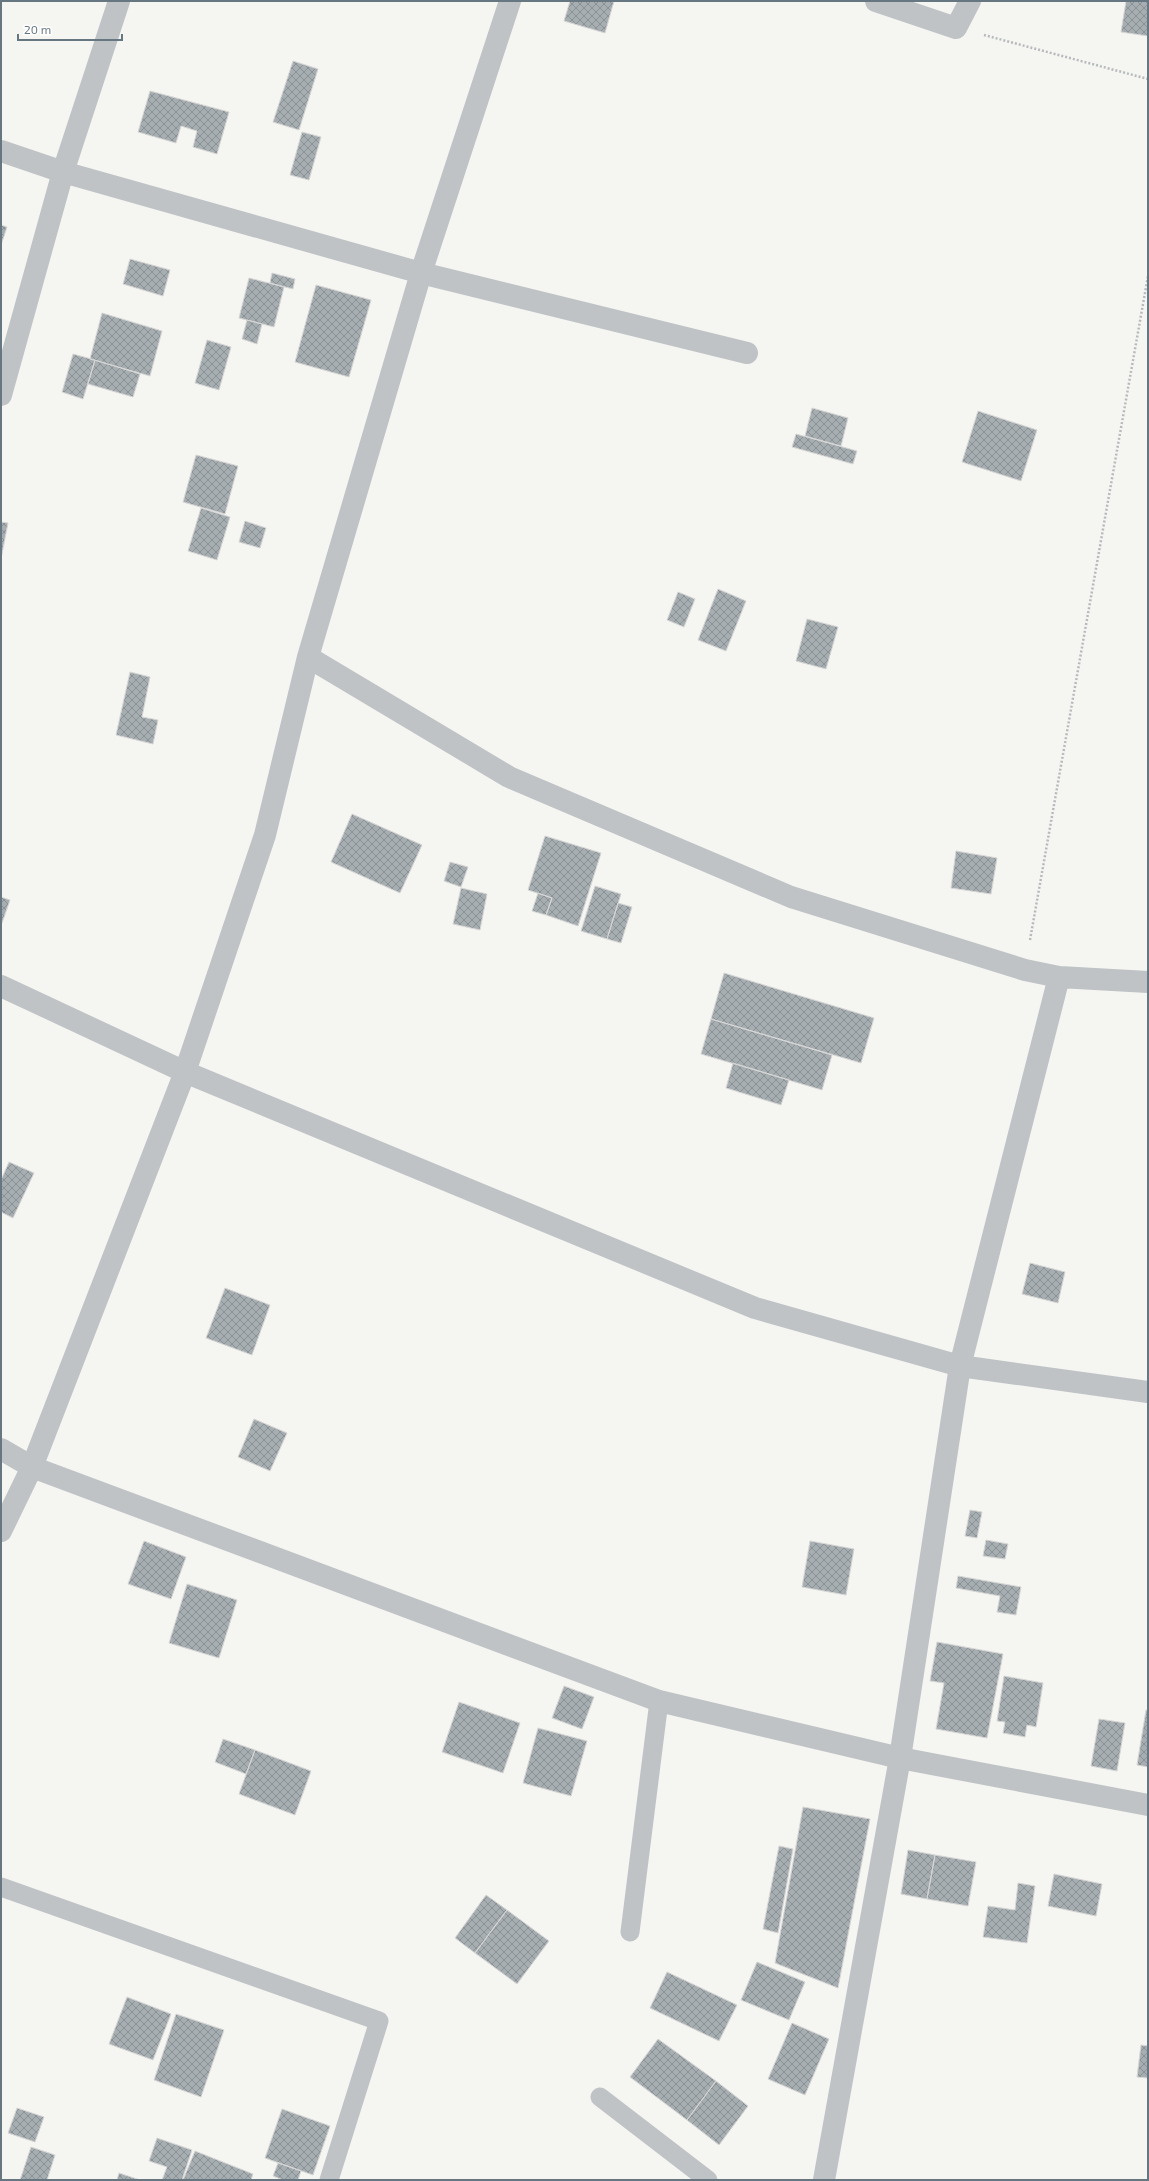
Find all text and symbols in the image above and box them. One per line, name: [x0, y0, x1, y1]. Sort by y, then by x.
scale bar: [18, 16, 122, 42]
text: 20 m: [24, 22, 51, 36]

